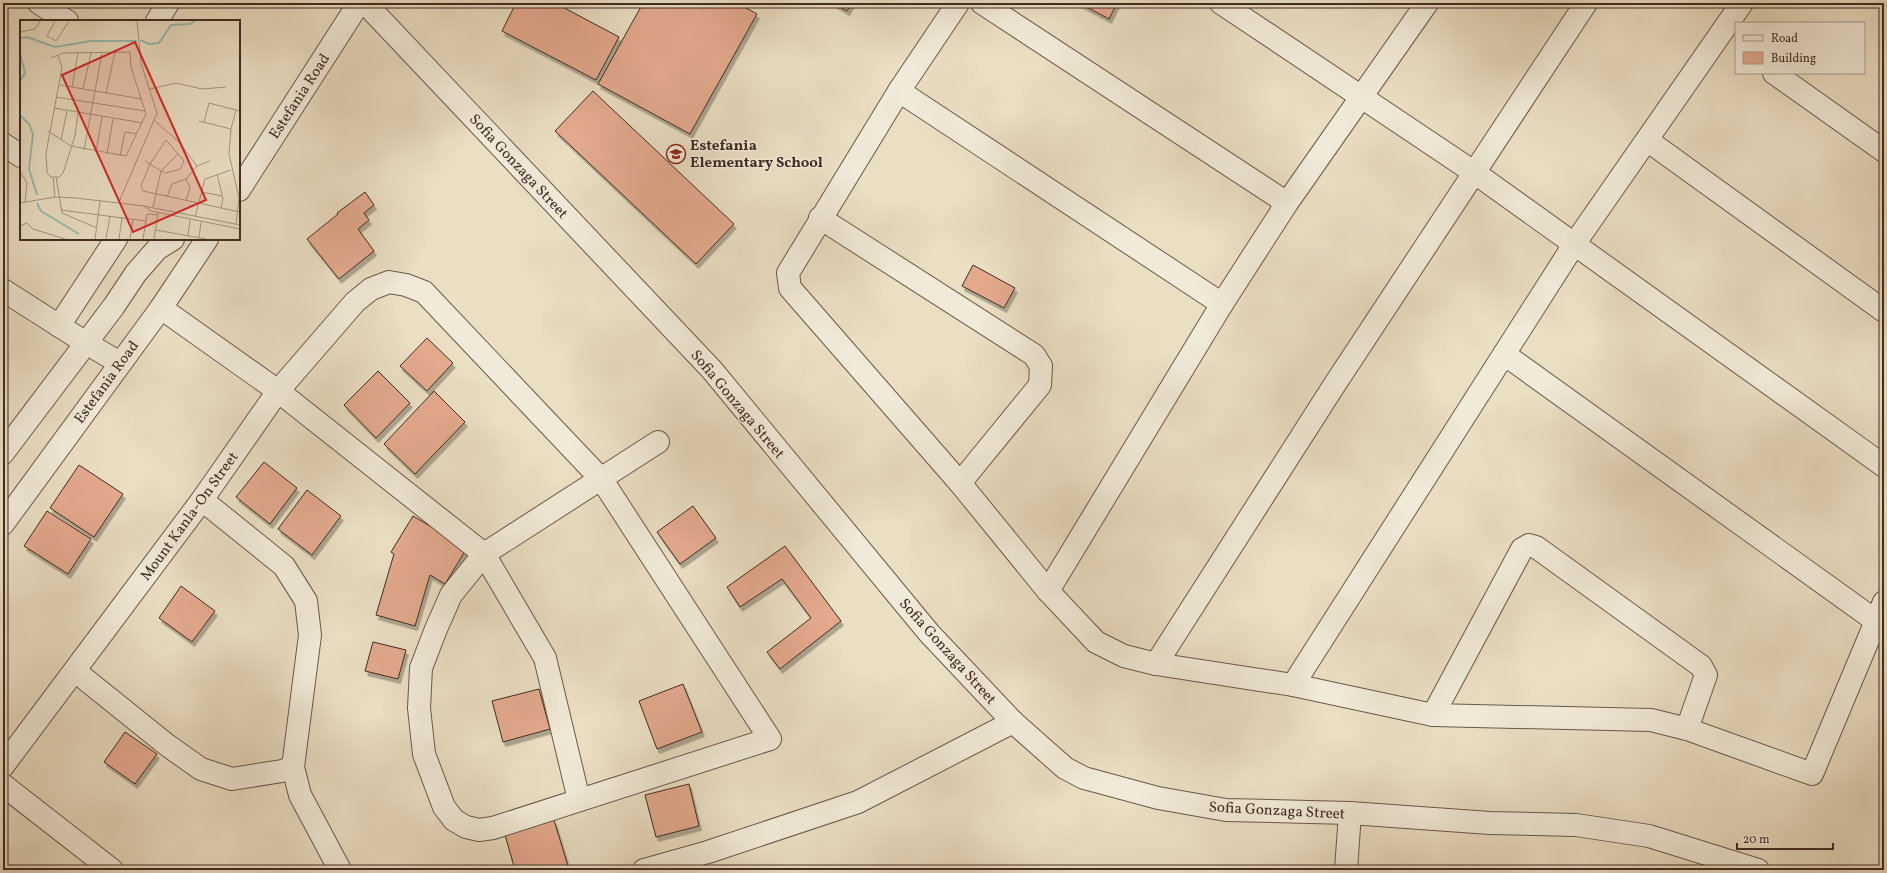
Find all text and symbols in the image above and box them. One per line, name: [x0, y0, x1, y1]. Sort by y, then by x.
inset map: [20, 20, 240, 240]
legend: [1735, 22, 1865, 74]
text: Road: [1771, 31, 1798, 47]
street label: Estefania Road: [265, 50, 336, 144]
text: Building: [1771, 51, 1816, 67]
street label: Sofia Gonzaga Street: [464, 110, 572, 224]
place label: Estefania Elementary School: [690, 136, 823, 174]
school or university icon: Estefania Elementary School: [665, 143, 687, 165]
street label: Estefania Road: [70, 337, 145, 429]
street label: Sofia Gonzaga Street: [685, 346, 789, 464]
street label: Mount Kanla-On Street: [136, 448, 244, 586]
street label: Sofia Gonzaga Street: [893, 594, 1000, 710]
street label: Sofia Gonzaga Street: [1208, 797, 1346, 826]
scale bar: [1737, 825, 1833, 851]
text: 20 m: [1743, 832, 1770, 848]

